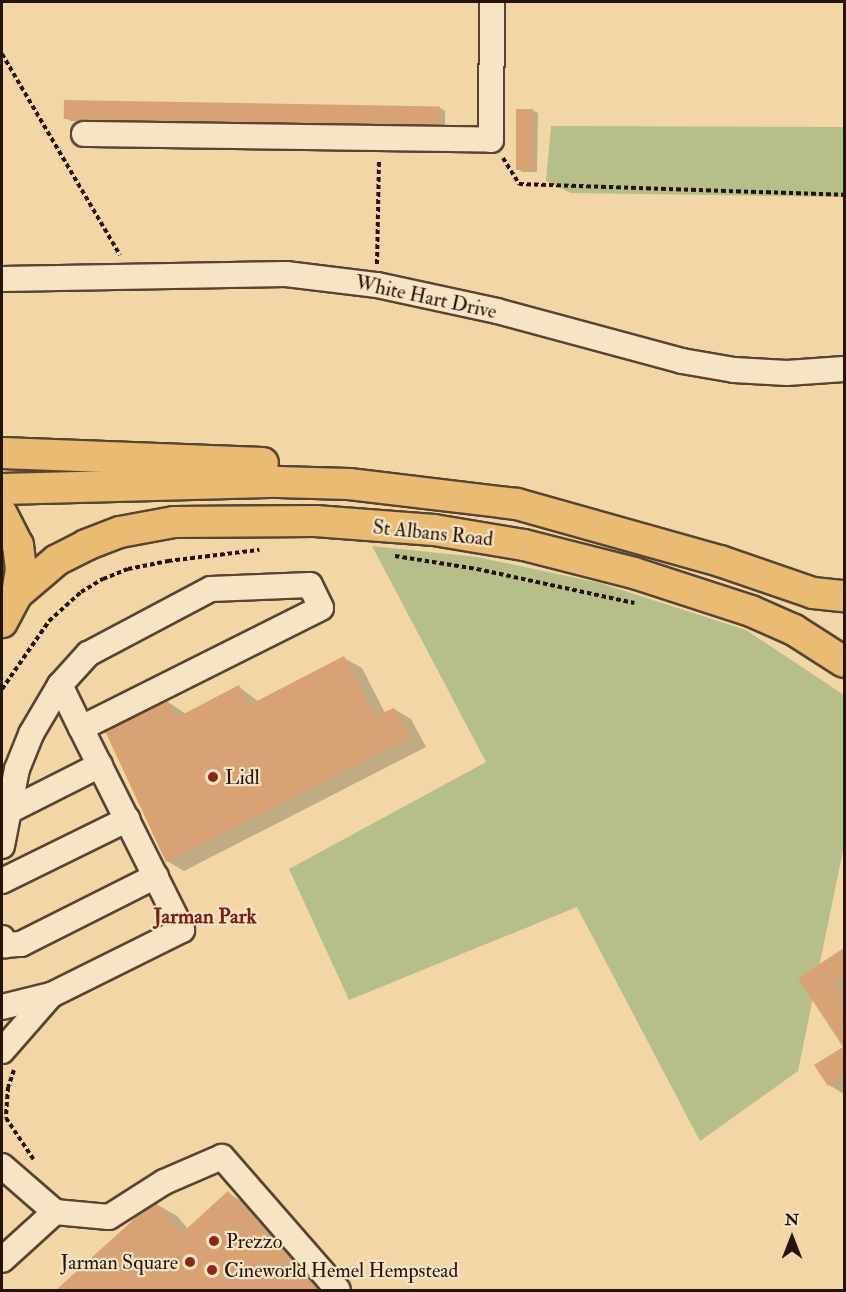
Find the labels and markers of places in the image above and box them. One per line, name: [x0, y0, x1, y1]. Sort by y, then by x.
place label: Lidl: [225, 765, 260, 789]
marker: Lidl: [206, 770, 220, 784]
place label: Prezzo: [226, 1229, 282, 1253]
marker: Prezzo: [207, 1234, 221, 1248]
place label: Jarman Square: [61, 1250, 178, 1274]
marker: Jarman Square: [183, 1255, 197, 1269]
place label: Cineworld Hemel Hempstead: [224, 1258, 458, 1282]
marker: Cineworld Hemel Hempstead: [205, 1263, 219, 1277]

